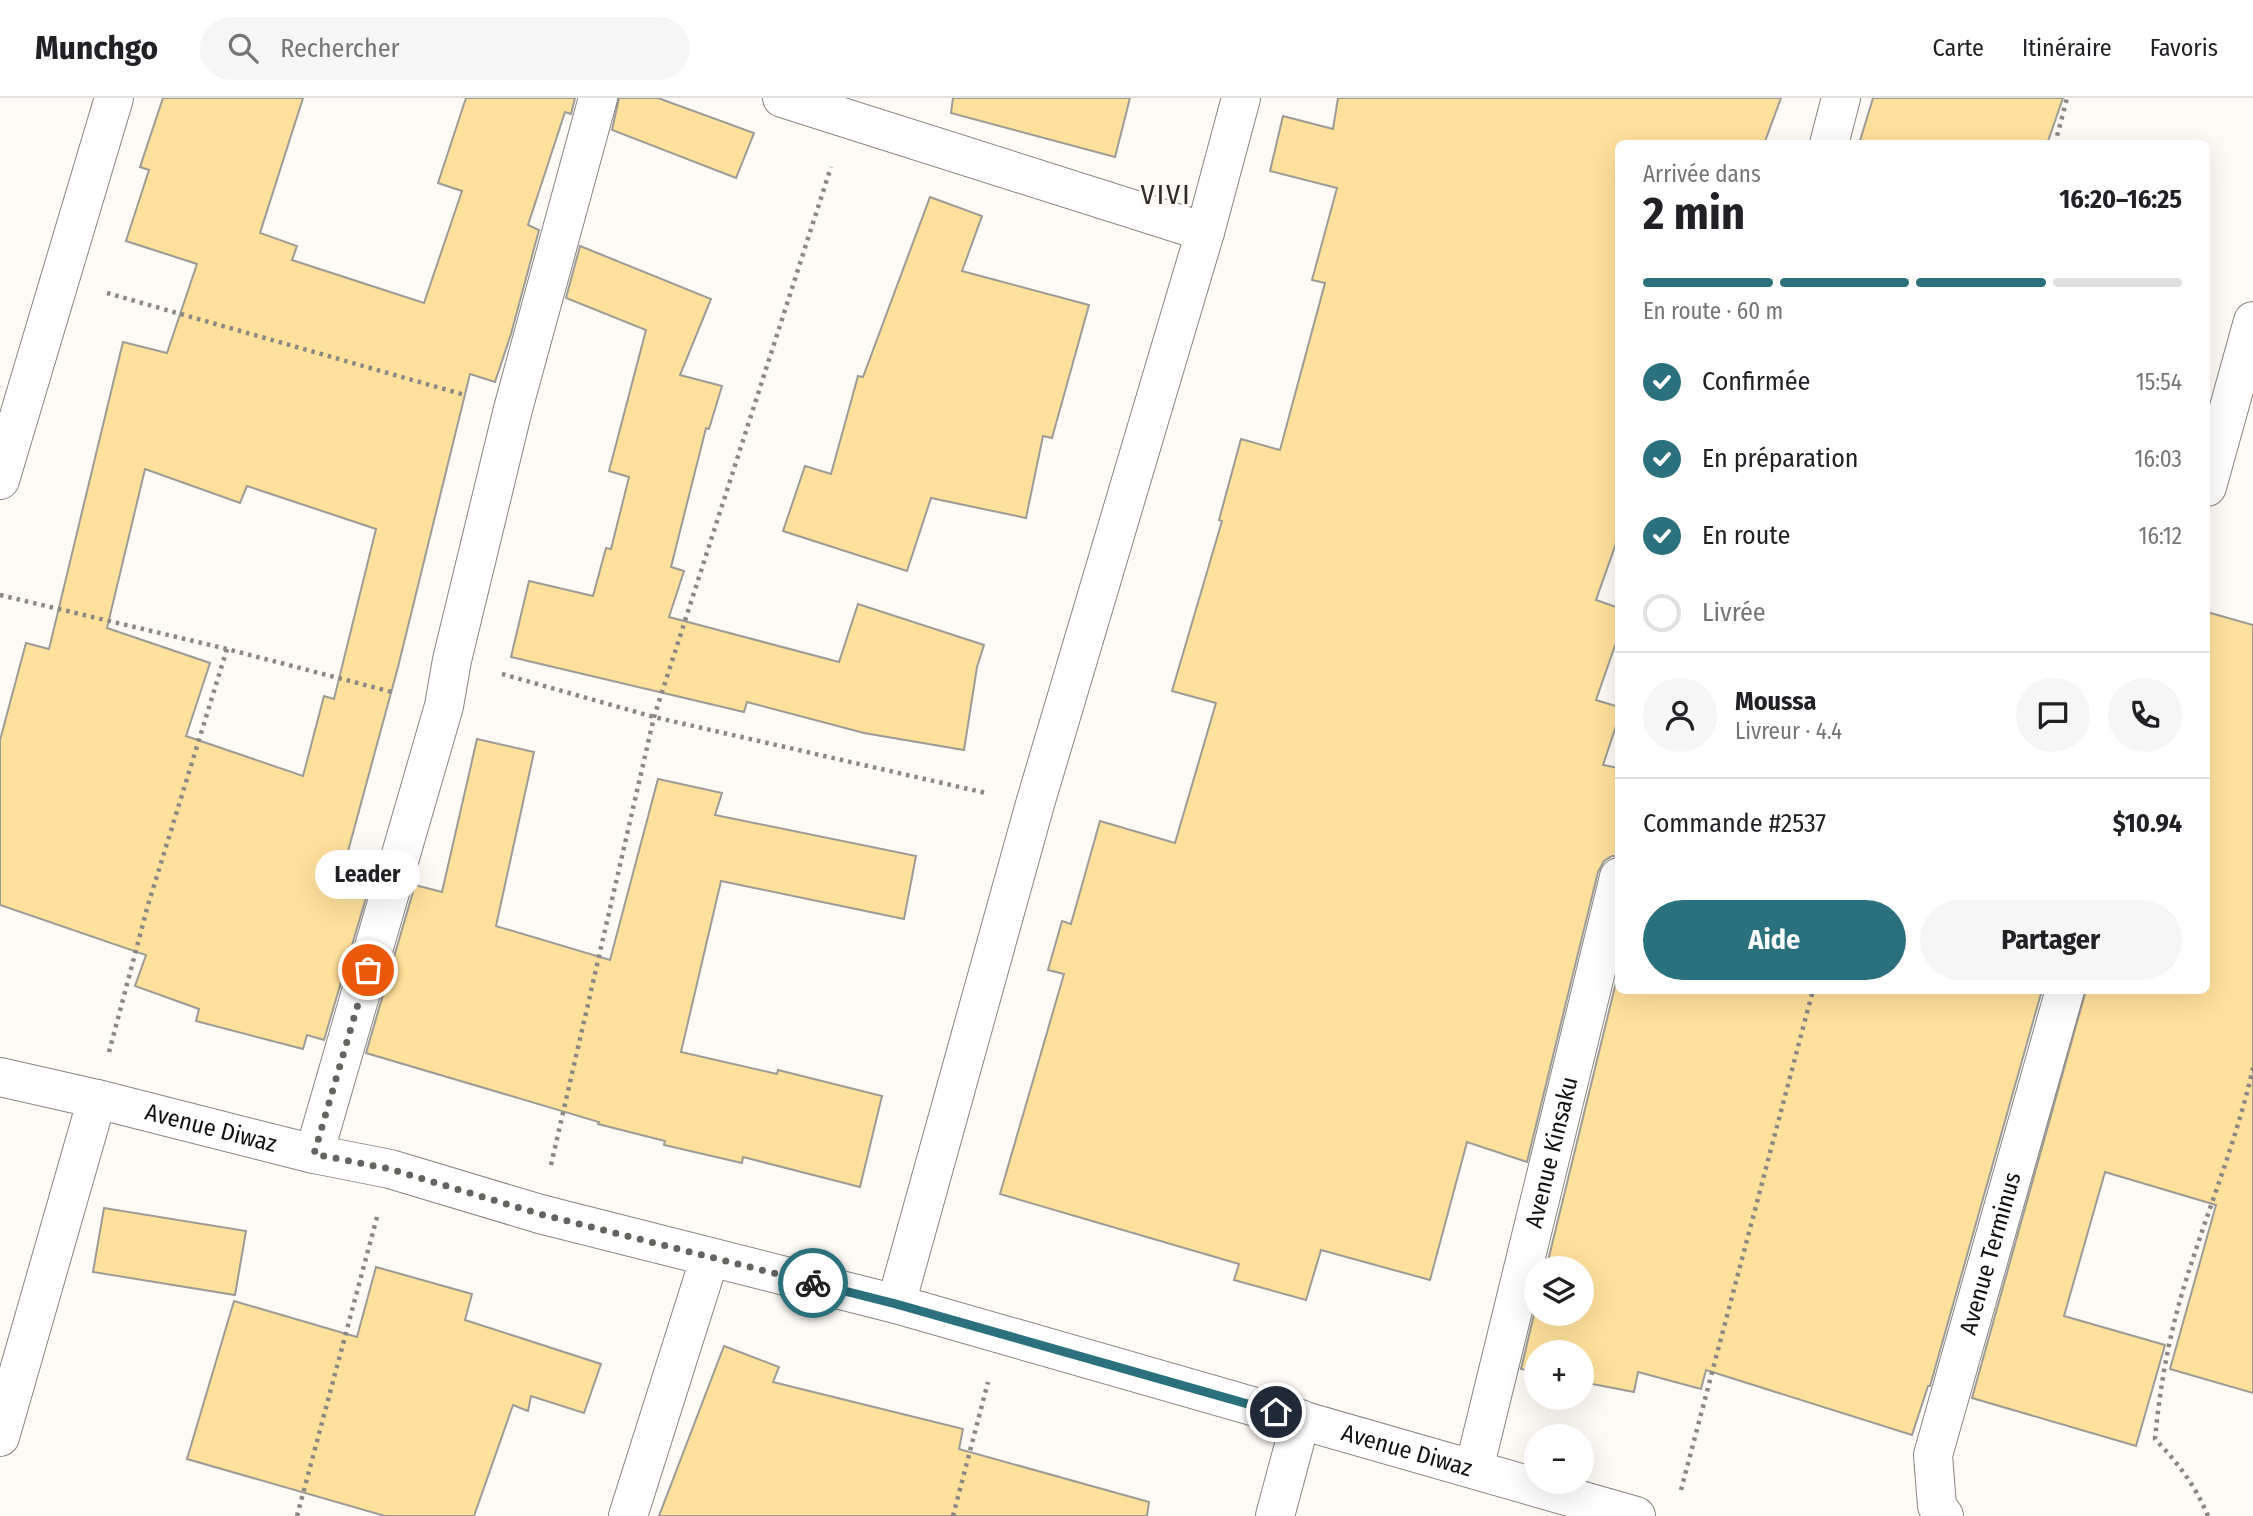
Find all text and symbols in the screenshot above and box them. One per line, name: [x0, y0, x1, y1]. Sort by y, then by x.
search box: [200, 17, 690, 80]
text: Munchgo: [35, 28, 158, 68]
icon: search: [224, 29, 262, 67]
text: Rechercher: [280, 33, 400, 64]
text: Carte: [1933, 34, 1984, 62]
text: Itinéraire: [2022, 34, 2112, 62]
text: Favoris: [2150, 34, 2218, 62]
text: Arrivée dans: [1643, 160, 1761, 188]
district label: VIVI: [1140, 178, 1192, 211]
text: 16:20–16:25: [2059, 184, 2182, 215]
text: 2 min: [1643, 186, 1745, 241]
text: En route · 60 m: [1643, 297, 1783, 325]
icon: check: [1643, 363, 1681, 401]
text: Confirmée: [1702, 366, 1810, 397]
text: 15:54: [2136, 368, 2182, 396]
icon: check: [1643, 440, 1681, 478]
text: En préparation: [1702, 443, 1859, 474]
text: 16:03: [2135, 445, 2182, 473]
icon: check: [1643, 517, 1681, 555]
text: En route: [1702, 520, 1790, 551]
text: 16:12: [2139, 522, 2182, 550]
text: Livrée: [1702, 597, 1766, 628]
button: person: [1643, 678, 1717, 752]
button: chat: [2016, 678, 2090, 752]
button: phone: [2108, 678, 2182, 752]
text: Moussa: [1735, 686, 1816, 717]
text: Livreur · 4.4: [1735, 717, 1842, 745]
text: Commande #2537: [1643, 808, 1826, 839]
text: $10.94: [2113, 808, 2182, 839]
callout: Leader: [316, 851, 420, 900]
text: Leader: [335, 860, 400, 888]
button: Aide: [1643, 900, 1906, 980]
button: Partager: [1920, 900, 2182, 980]
pin: [338, 940, 398, 1000]
icon: bag: [349, 951, 387, 989]
street label: Avenue Kinsaku: [1520, 1074, 1584, 1231]
street label: Avenue Diwaz: [142, 1098, 280, 1158]
street label: Avenue Terminus: [1954, 1169, 2027, 1338]
courier: [778, 1248, 848, 1318]
map controls: [1524, 1256, 1594, 1494]
button: layers: [1524, 1256, 1594, 1326]
icon: bike: [794, 1264, 832, 1302]
button: +: [1524, 1340, 1594, 1410]
pin: [1246, 1382, 1306, 1442]
icon: home: [1257, 1393, 1295, 1431]
street label: Avenue Diwaz: [1338, 1418, 1475, 1482]
button: −: [1524, 1424, 1594, 1494]

